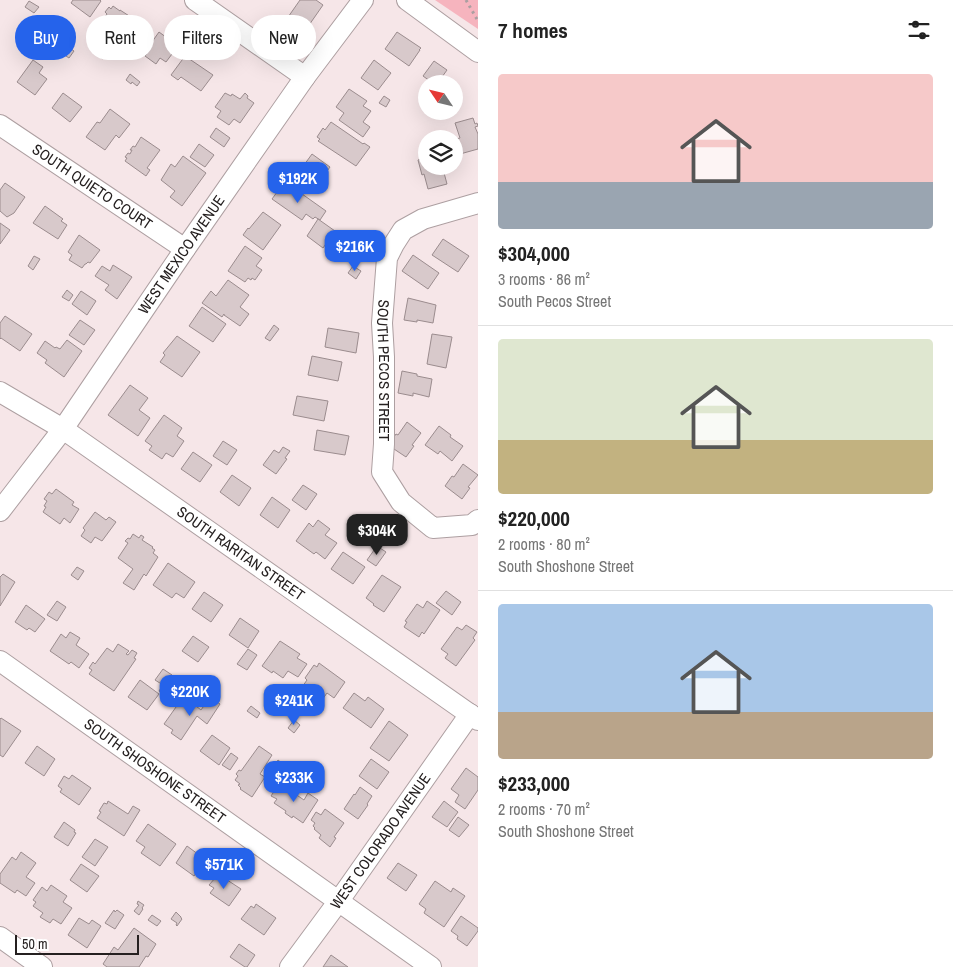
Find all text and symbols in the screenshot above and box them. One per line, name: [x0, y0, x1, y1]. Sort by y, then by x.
chip: Buy: [15, 15, 76, 60]
chip: Rent: [86, 15, 154, 60]
chip: Filters: [164, 15, 241, 60]
chip: New: [251, 15, 316, 60]
text: 7 homes: [498, 16, 568, 45]
icon: filters: [905, 16, 933, 44]
north arrow: [418, 75, 462, 120]
map controls: [418, 75, 463, 175]
icon: home: [671, 106, 761, 196]
button: layers: [418, 130, 463, 175]
street label: SOUTH QUIETO COURT: [28, 139, 157, 234]
pin: $192K: [263, 162, 333, 204]
text: $192K: [279, 167, 317, 189]
street label: WEST MEXICO AVENUE: [133, 191, 229, 318]
pin: $216K: [320, 230, 390, 272]
text: $216K: [336, 235, 374, 257]
text: $304,000: [498, 239, 570, 268]
text: 3 rooms · 86 m²: [498, 268, 590, 290]
text: South Pecos Street: [498, 290, 611, 312]
street label: SOUTH PECOS STREET: [372, 299, 395, 442]
icon: home: [671, 372, 761, 462]
street label: SOUTH RARITAN STREET: [173, 501, 309, 606]
text: $220,000: [498, 504, 570, 533]
pin: $304K: [342, 514, 412, 556]
text: $304K: [358, 519, 396, 541]
text: 2 rooms · 80 m²: [498, 533, 590, 555]
text: South Shoshone Street: [498, 555, 634, 577]
icon: home: [671, 637, 761, 727]
pin: $220K: [155, 674, 225, 717]
text: $220K: [171, 680, 209, 702]
pin: $241K: [259, 684, 329, 726]
text: $241K: [275, 689, 313, 711]
street label: SOUTH SHOSHONE STREET: [80, 713, 231, 828]
pin: $233K: [259, 760, 329, 803]
text: $233K: [275, 766, 313, 788]
street label: WEST COLORADO AVENUE: [325, 769, 435, 913]
text: $233,000: [498, 769, 570, 798]
text: 2 rooms · 70 m²: [498, 798, 590, 820]
text: South Shoshone Street: [498, 820, 634, 842]
pin: $571K: [189, 848, 259, 890]
text: $571K: [205, 853, 243, 875]
scale bar: [15, 932, 139, 955]
text: 50 m: [22, 935, 48, 953]

